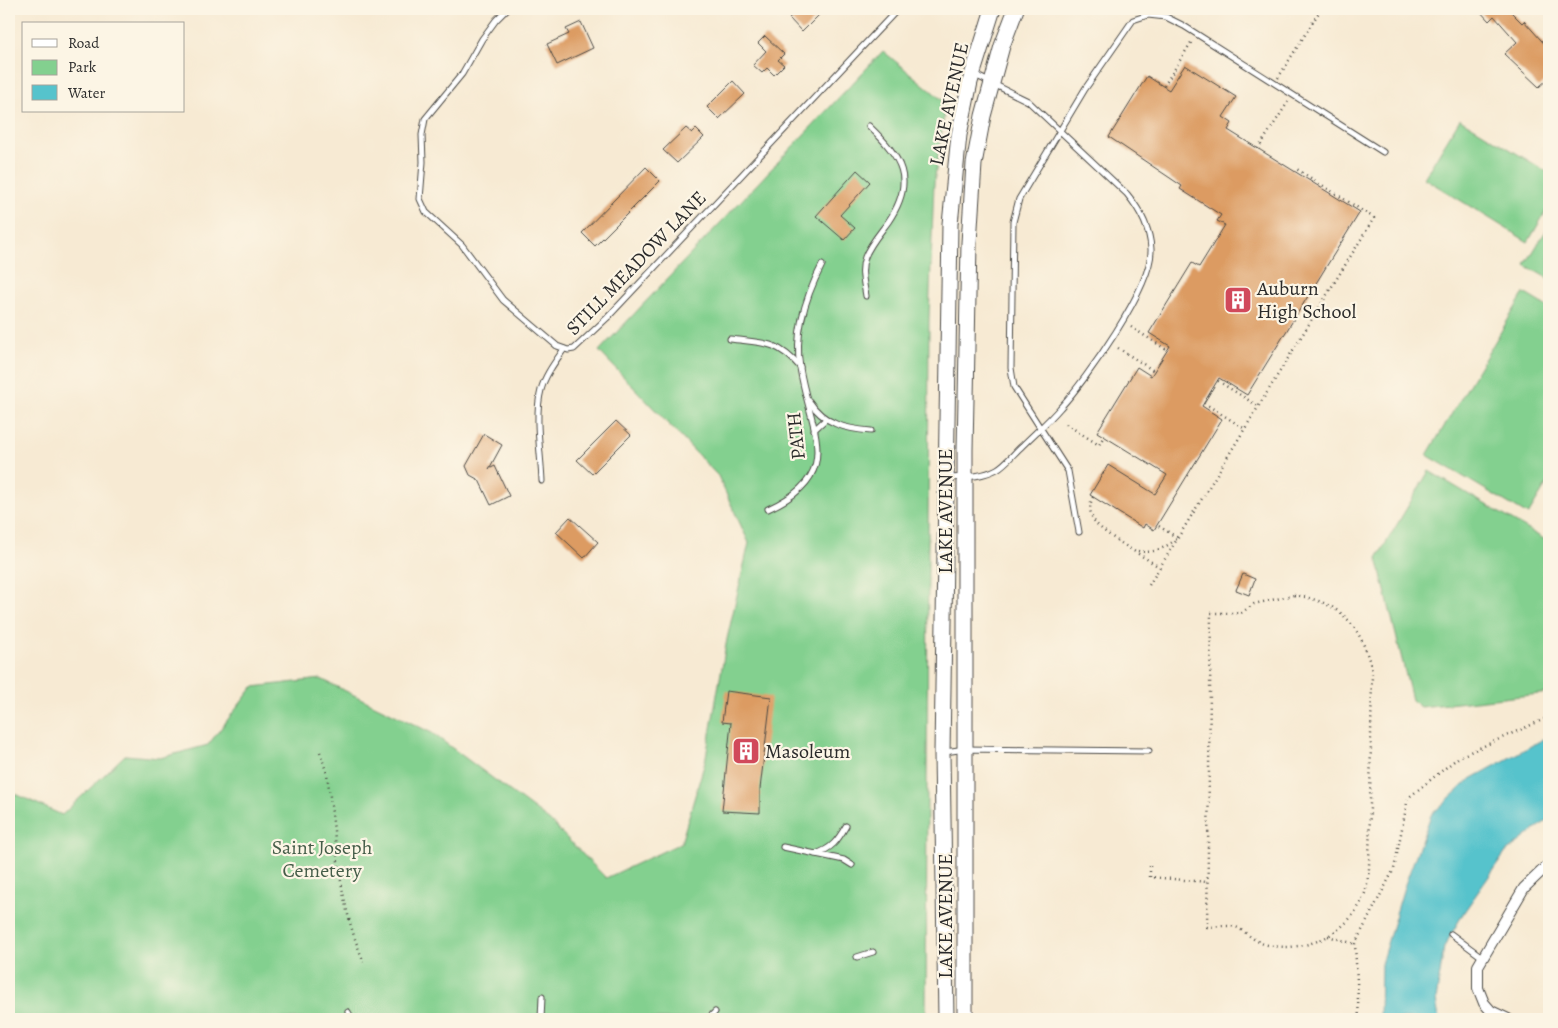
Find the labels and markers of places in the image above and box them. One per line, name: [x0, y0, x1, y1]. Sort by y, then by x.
place label: Auburn High School: [1256, 275, 1356, 325]
building icon: Auburn High School: [1223, 285, 1253, 315]
building icon: Masoleum: [731, 736, 761, 766]
place label: Masoleum: [765, 738, 851, 765]

